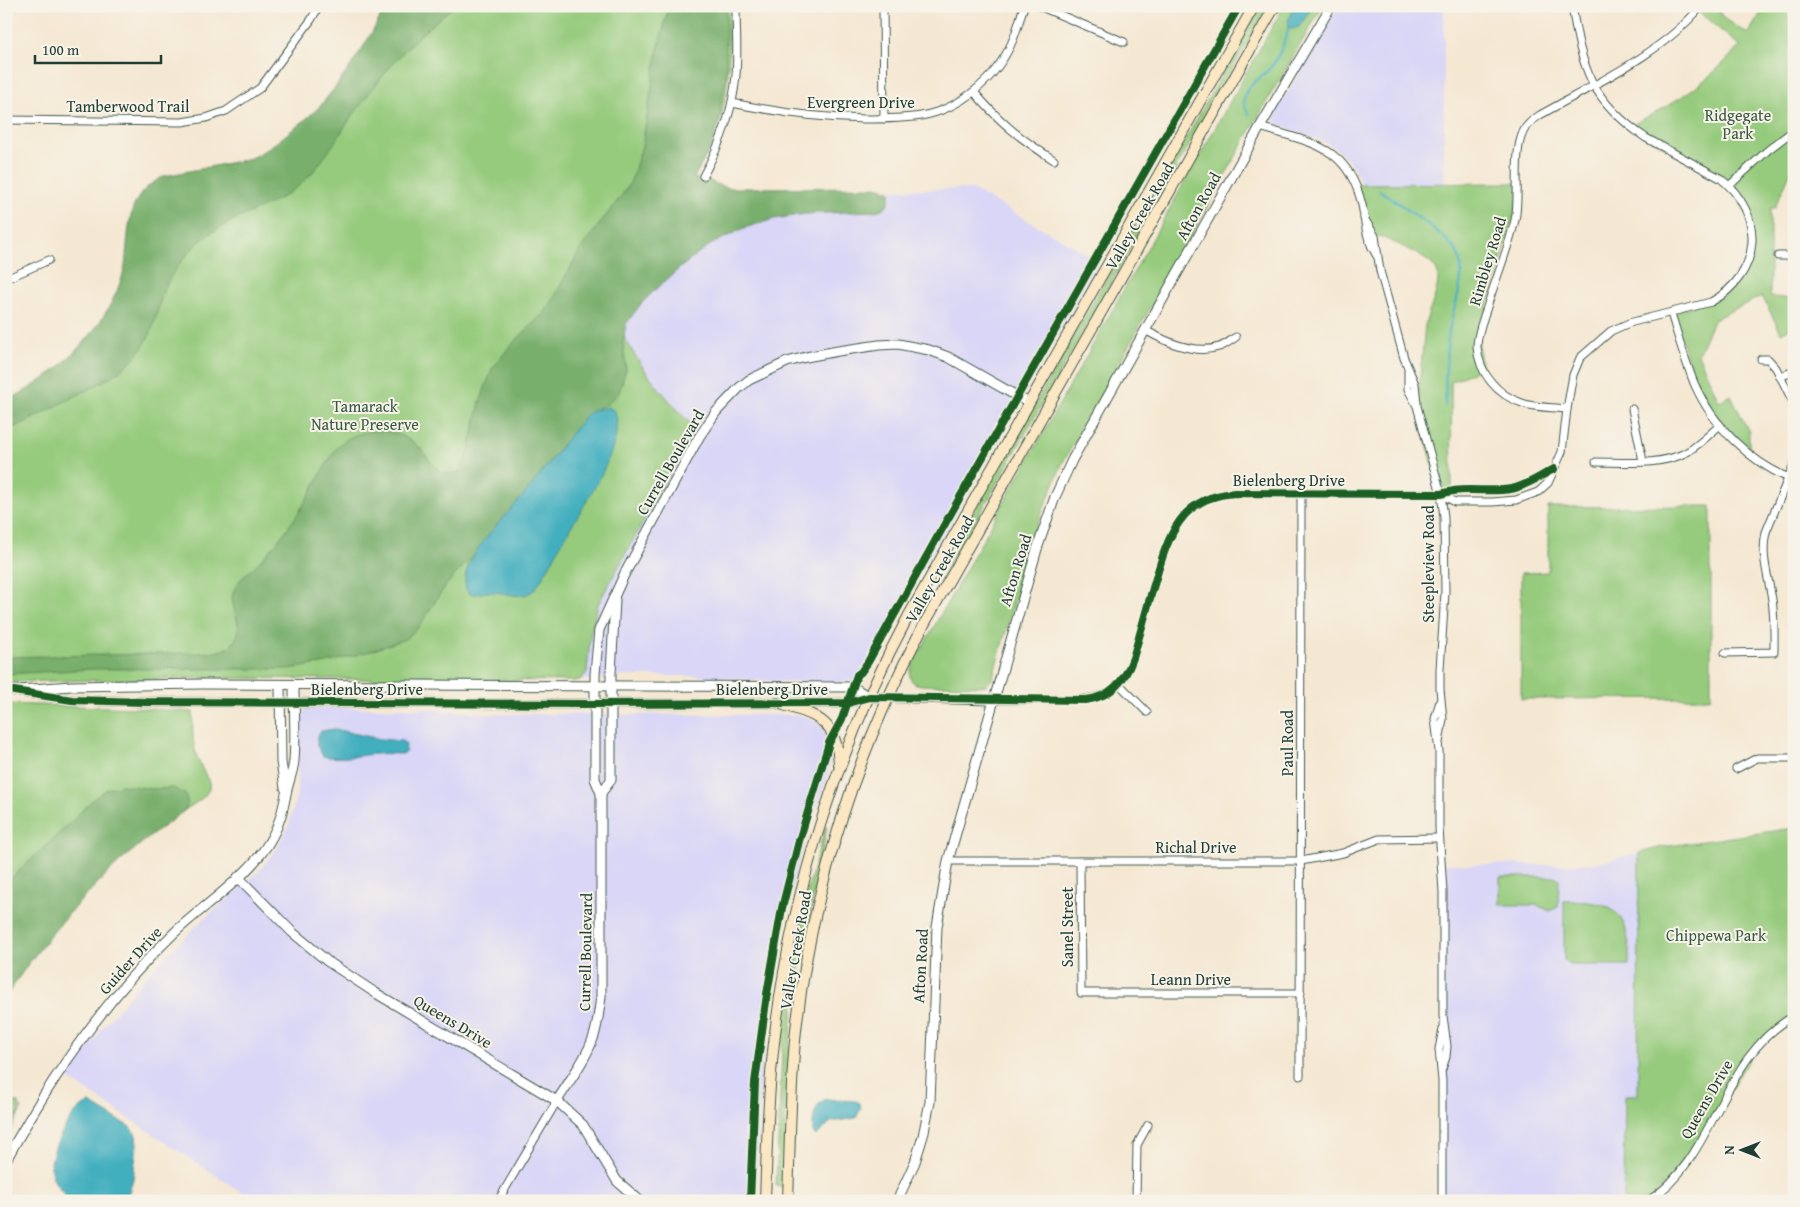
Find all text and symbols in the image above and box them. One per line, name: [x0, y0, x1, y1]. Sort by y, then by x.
scale bar: [35, 32, 161, 64]
text: 100 m: [42, 39, 80, 60]
street label: Evergreen Drive: [807, 90, 915, 114]
street label: Tamberwood Trail: [67, 94, 190, 118]
park label: Ridgegate Park: [1705, 103, 1771, 145]
street label: Valley Creek Road: [1099, 158, 1180, 274]
street label: Afton Road: [1169, 167, 1227, 244]
street label: Rimbley Road: [1462, 213, 1512, 309]
park label: Tamarack Nature Preserve: [311, 394, 419, 436]
street label: Currell Boulevard: [630, 404, 710, 519]
street label: Bielenberg Drive: [1233, 468, 1345, 492]
street label: Steepleview Road: [1416, 505, 1440, 623]
street label: Valley Creek Road: [899, 511, 980, 627]
street label: Afton Road: [993, 530, 1038, 609]
street label: Bielenberg Drive: [311, 677, 423, 701]
street label: Bielenberg Drive: [716, 677, 828, 701]
street label: Paul Road: [1275, 709, 1299, 776]
street label: Richal Drive: [1155, 835, 1237, 859]
street label: Sanel Street: [1055, 886, 1079, 967]
street label: Valley Creek Road: [773, 888, 817, 1011]
street label: Currell Boulevard: [572, 892, 598, 1011]
street label: Guider Drive: [93, 921, 167, 999]
park label: Chippewa Park: [1666, 923, 1767, 947]
street label: Afton Road: [906, 928, 934, 1004]
street label: Leann Drive: [1151, 967, 1231, 991]
street label: Queens Drive: [409, 988, 497, 1054]
street label: Queens Drive: [1674, 1055, 1738, 1143]
north arrow: [1718, 1124, 1768, 1174]
text: N: [1719, 1145, 1739, 1155]

